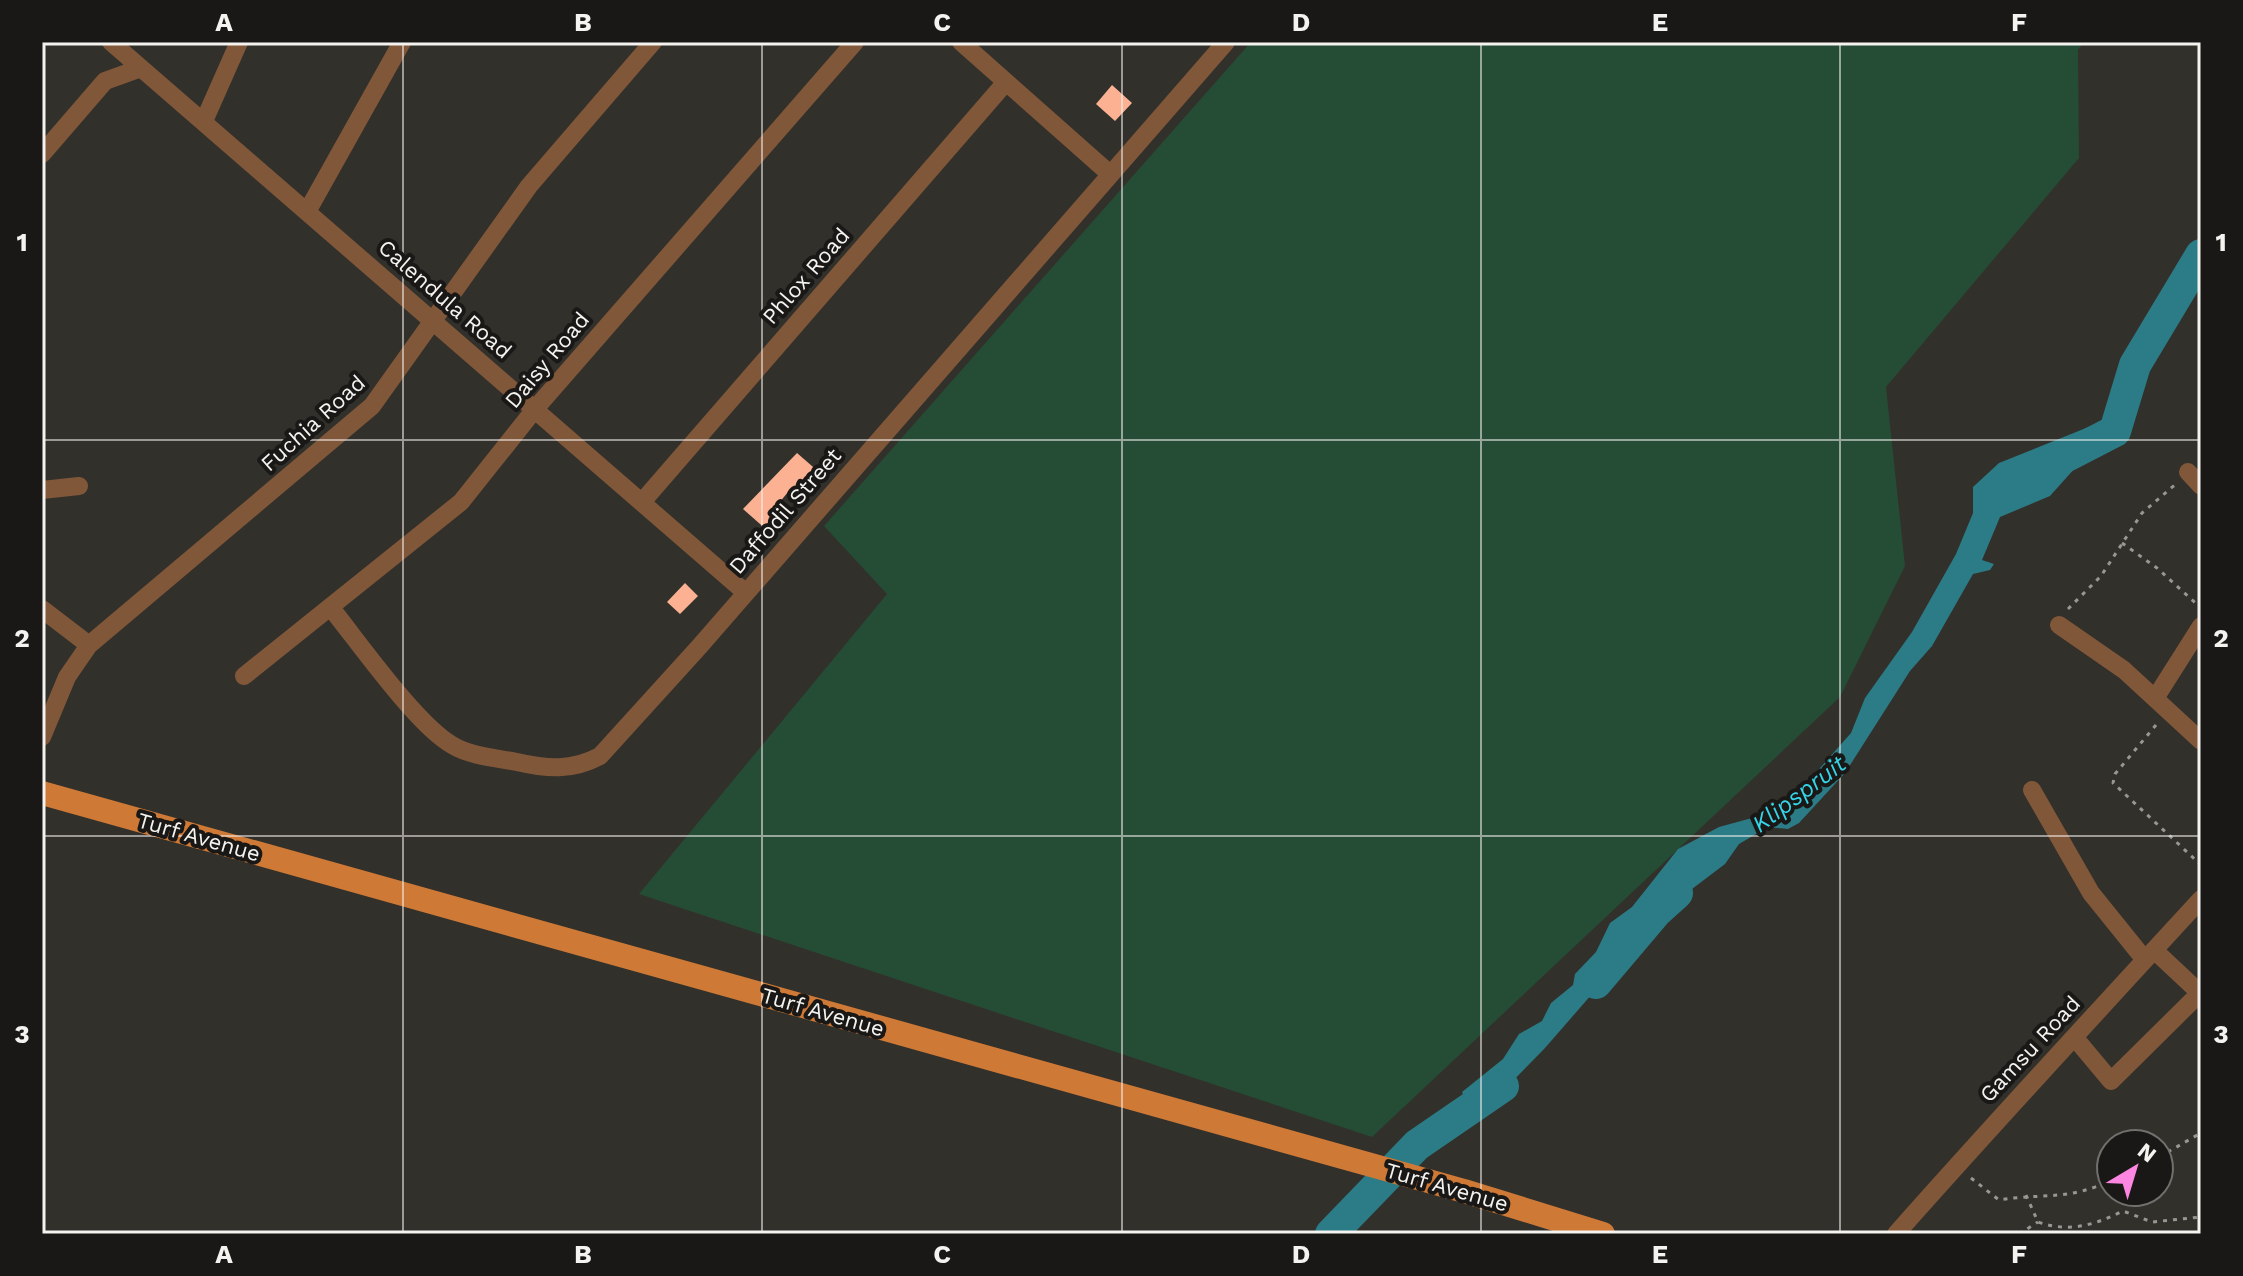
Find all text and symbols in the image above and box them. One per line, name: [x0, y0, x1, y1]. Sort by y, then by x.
text: A: [215, 7, 233, 37]
text: B: [574, 7, 592, 37]
text: C: [933, 7, 951, 37]
text: D: [1292, 7, 1310, 37]
text: E: [1652, 7, 1668, 37]
text: F: [2011, 7, 2027, 37]
street label: Phlox Road: [758, 223, 854, 329]
text: 1: [16, 227, 28, 257]
text: 1: [2215, 227, 2227, 257]
street label: Calendula Road: [373, 235, 517, 363]
street label: Daisy Road: [500, 307, 594, 413]
street label: Fuchia Road: [256, 370, 370, 476]
street label: Daffodil Street: [724, 443, 846, 579]
text: 2: [14, 623, 30, 653]
text: 2: [2213, 623, 2229, 653]
water label: Klipspruit: [1747, 749, 1852, 838]
street label: Turf Avenue: [135, 808, 263, 866]
street label: Turf Avenue: [759, 983, 887, 1041]
street label: Gamsu Road: [1975, 991, 2085, 1107]
text: 3: [14, 1019, 30, 1049]
text: 3: [2213, 1019, 2229, 1049]
north arrow: [2095, 1128, 2175, 1208]
text: N: [2133, 1138, 2161, 1168]
street label: Turf Avenue: [1383, 1158, 1511, 1216]
text: A: [215, 1239, 233, 1269]
text: B: [574, 1239, 592, 1269]
text: C: [933, 1239, 951, 1269]
text: D: [1292, 1239, 1310, 1269]
text: E: [1652, 1239, 1668, 1269]
text: F: [2011, 1239, 2027, 1269]

